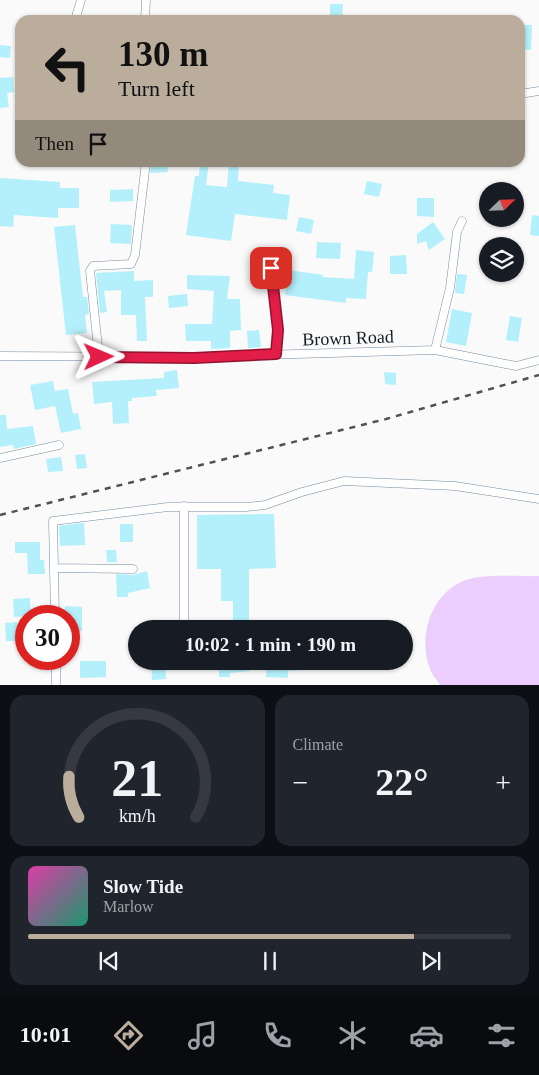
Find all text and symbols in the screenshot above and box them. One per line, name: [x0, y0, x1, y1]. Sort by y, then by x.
icon: left: [35, 35, 100, 100]
text: 130 m: [118, 35, 208, 74]
text: Turn left: [118, 76, 195, 101]
icon: arrive: [84, 130, 112, 158]
text: Then: [35, 133, 74, 154]
north arrow: [479, 182, 524, 228]
map controls: [479, 182, 524, 282]
button: layers: [479, 237, 524, 282]
pin: [250, 247, 292, 289]
icon: arrive: [257, 254, 285, 282]
street label: Brown Road: [302, 326, 394, 350]
position arrow: [72, 330, 124, 382]
speed limit sign: 30: [15, 605, 80, 670]
text: 10:02 · 1 min · 190 m: [185, 634, 356, 655]
text: Climate: [293, 736, 343, 753]
text: 21: [111, 750, 163, 807]
text: 22°: [375, 761, 428, 803]
text: −: [293, 767, 308, 798]
text: +: [495, 767, 511, 798]
text: km/h: [119, 806, 156, 826]
text: Slow Tide: [103, 876, 183, 897]
text: Marlow: [103, 898, 154, 915]
icon: previous: [95, 947, 123, 975]
icon: pause: [256, 947, 284, 975]
icon: next: [417, 947, 445, 975]
icon: directions: [111, 1018, 146, 1053]
icon: music: [185, 1018, 220, 1053]
icon: phone: [260, 1018, 295, 1053]
icon: climate: [335, 1018, 370, 1053]
icon: car: [409, 1018, 444, 1053]
icon: filters: [484, 1018, 519, 1053]
text: 10:01: [20, 1022, 71, 1047]

